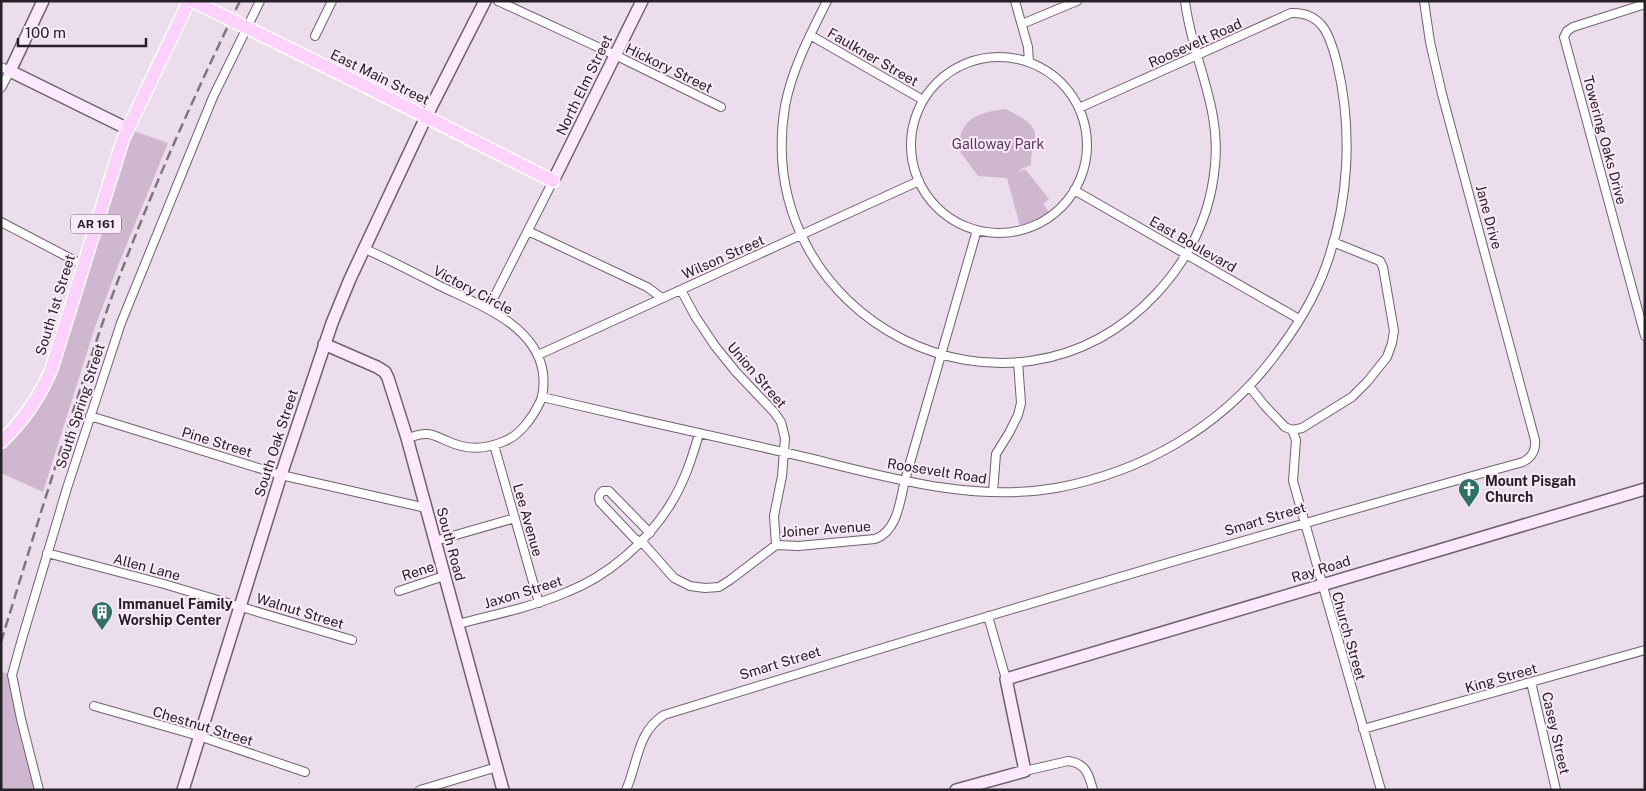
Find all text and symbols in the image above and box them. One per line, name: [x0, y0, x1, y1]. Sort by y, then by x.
scale bar: [18, 15, 145, 47]
street label: Roosevelt Road: [1146, 15, 1244, 71]
text: 100 m: [25, 24, 66, 41]
street label: Faulkner Street: [825, 25, 921, 89]
street label: North Elm Street: [553, 32, 615, 138]
street label: Hickory Street: [623, 40, 715, 96]
street label: East Main Street: [328, 46, 432, 108]
street label: Towering Oaks Drive: [1580, 74, 1630, 206]
park label: Galloway Park: [952, 136, 1044, 152]
street label: Jane Drive: [1473, 183, 1505, 251]
street label: East Boulevard: [1147, 213, 1239, 275]
road number: AR 161: [71, 214, 121, 233]
street label: Wilson Street: [679, 232, 767, 282]
street label: South 1st Street: [32, 253, 78, 357]
street label: Victory Circle: [431, 262, 516, 318]
street label: Union Street: [724, 339, 790, 411]
street label: South Spring Street: [52, 342, 108, 470]
street label: South Oak Street: [251, 387, 301, 499]
street label: Pine Street: [180, 424, 254, 460]
street label: Roosevelt Road: [886, 455, 988, 487]
place label: Mount Pisgah Church: [1485, 473, 1576, 505]
church icon: Mount Pisgah Church: [1457, 477, 1481, 508]
street label: Lee Avenue: [510, 482, 546, 558]
street label: Smart Street: [1222, 499, 1308, 539]
street label: South Road: [434, 505, 468, 583]
street label: Joiner Avenue: [781, 518, 871, 540]
street label: Allen Lane: [112, 550, 182, 584]
street label: Ray Road: [1290, 552, 1352, 586]
street label: Rene: [400, 558, 436, 584]
street label: Jaxon Street: [482, 573, 564, 611]
street label: Walnut Street: [254, 590, 346, 632]
street label: Church Street: [1329, 590, 1369, 682]
place label: Immanuel Family Worship Center: [118, 596, 233, 628]
building icon: Immanuel Family Worship Center: [90, 600, 114, 631]
street label: Smart Street: [737, 643, 823, 683]
street label: King Street: [1463, 660, 1539, 696]
street label: Casey Street: [1539, 690, 1573, 776]
street label: Chestnut Street: [151, 703, 255, 749]

